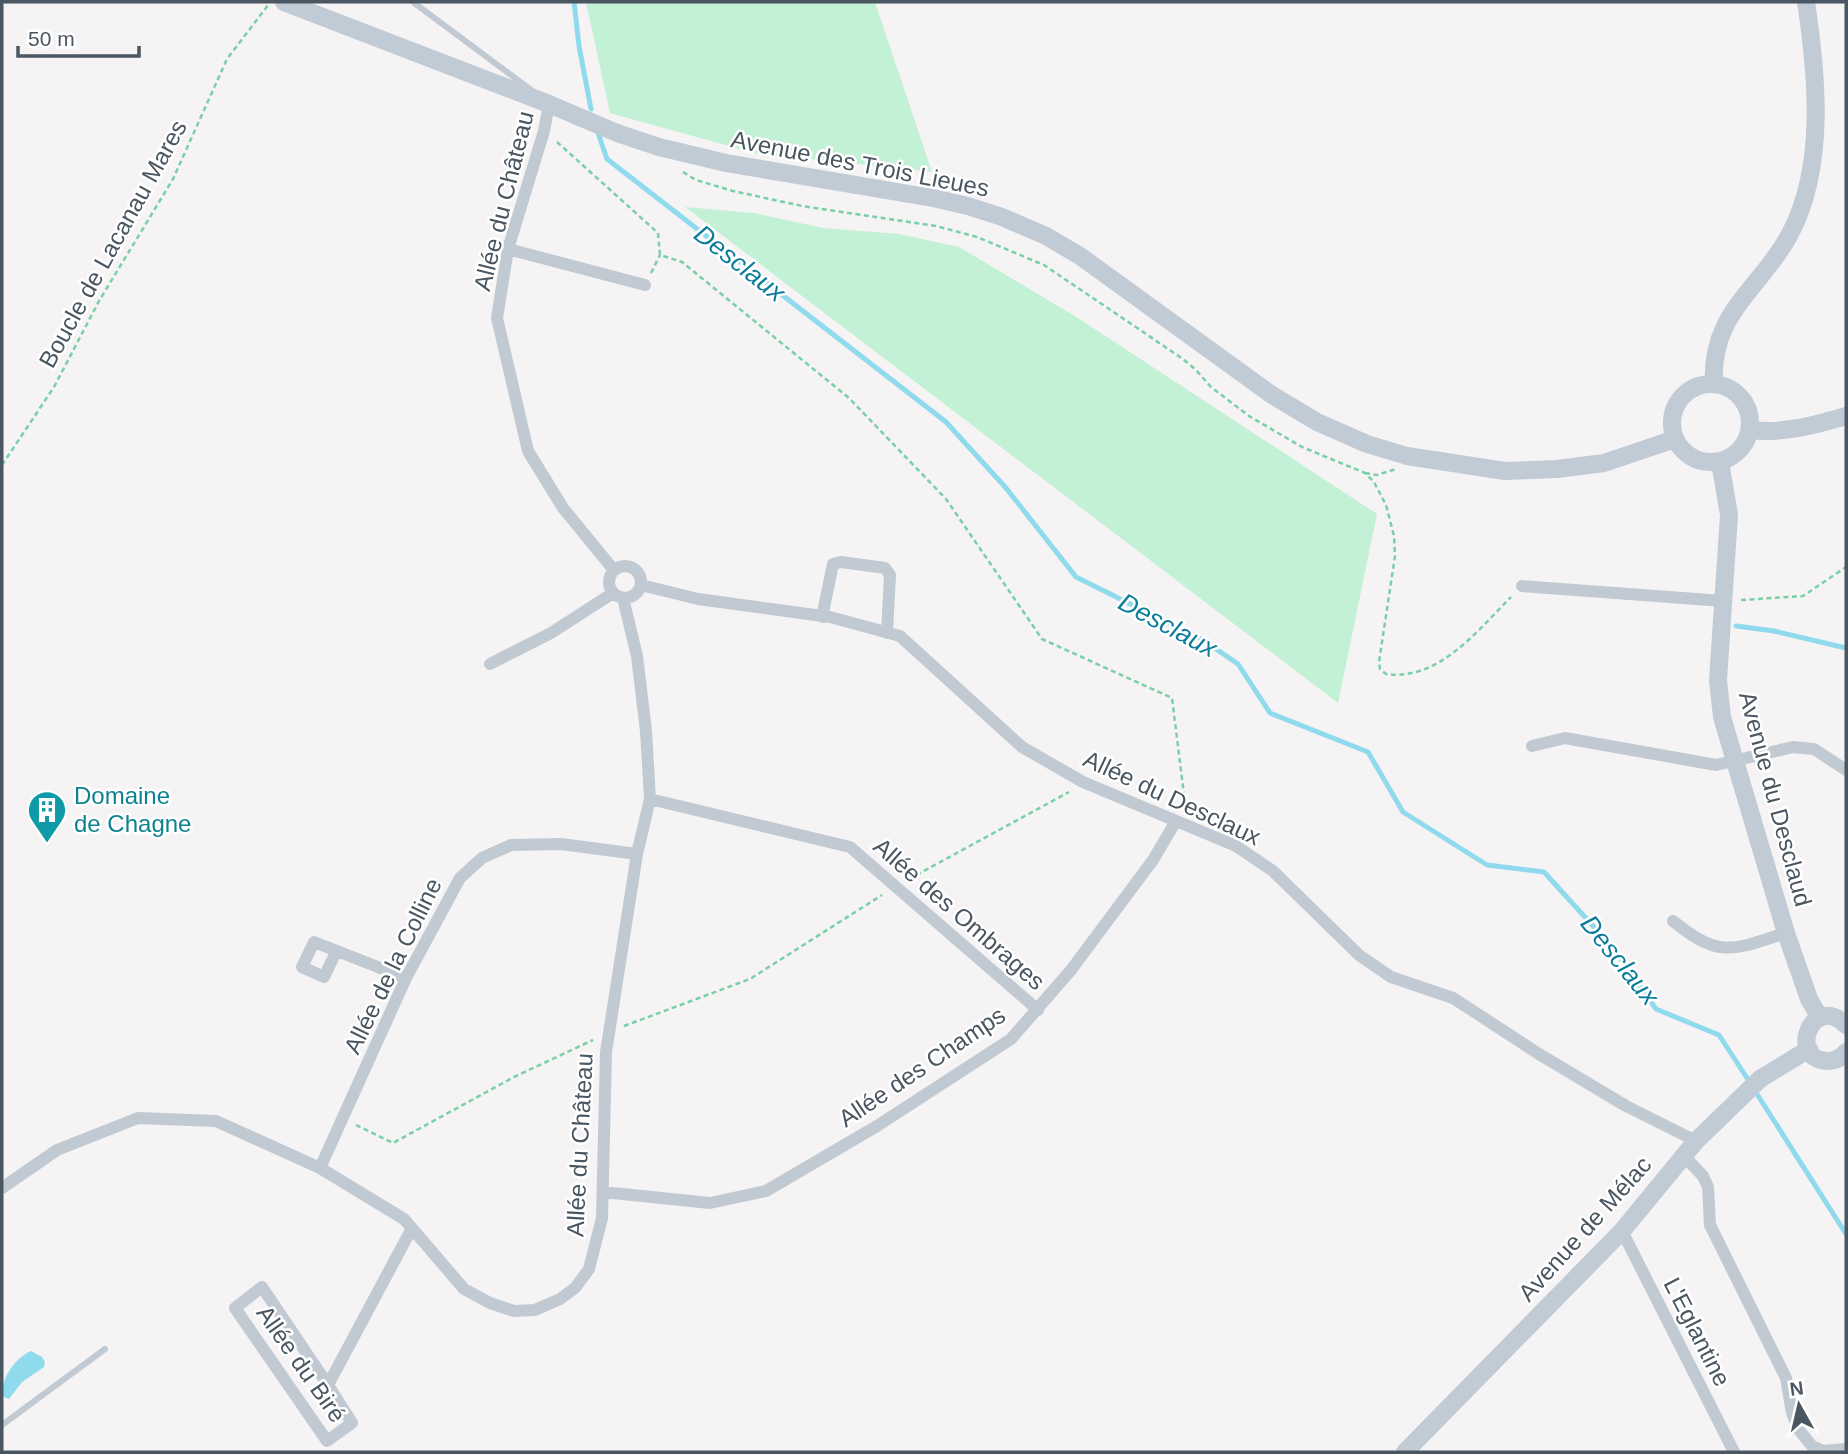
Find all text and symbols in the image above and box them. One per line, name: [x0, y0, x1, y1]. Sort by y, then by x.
scale bar: [18, 14, 138, 58]
text: 50 m: [28, 27, 75, 50]
street label: Allée du Château: [468, 108, 539, 293]
street label: Boucle de Lacanau Mares: [33, 115, 192, 372]
street label: Avenue des Trois Lieues: [729, 125, 991, 202]
water label: Desclaux: [689, 218, 792, 308]
water label: Desclaux: [1114, 587, 1223, 664]
street label: Avenue du Desclaud: [1734, 689, 1817, 909]
street label: Allée du Desclaux: [1079, 745, 1265, 850]
place label: Domaine de Chagne: [74, 782, 191, 837]
building icon: Domaine de Chagne: [26, 789, 68, 844]
street label: Allée des Ombrages: [868, 832, 1050, 995]
street label: Allée de la Colline: [338, 874, 447, 1058]
water label: Desclaux: [1575, 909, 1666, 1012]
street label: Allée des Champs: [833, 1001, 1010, 1132]
street label: Allée du Château: [561, 1052, 598, 1238]
street label: Avenue de Mélac: [1513, 1151, 1657, 1306]
street label: L'Eglantine: [1659, 1273, 1736, 1390]
street label: Allée du Biré: [251, 1300, 351, 1427]
north arrow: [1764, 1370, 1834, 1440]
text: N: [1788, 1377, 1805, 1400]

